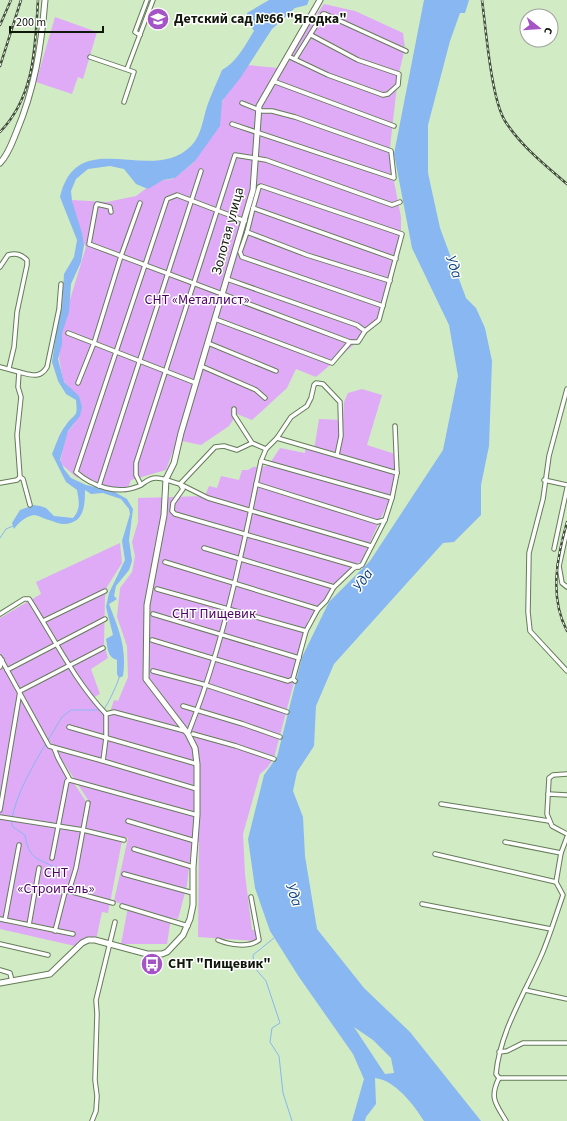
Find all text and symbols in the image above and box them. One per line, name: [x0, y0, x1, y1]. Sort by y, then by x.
school or university icon: Детский сад №66 "Ягодка": [145, 6, 171, 32]
scale bar: [10, 8, 103, 34]
north arrow: [519, 8, 559, 48]
place label: Детский сад №66 "Ягодка": [174, 9, 347, 29]
text: 200 m: [16, 14, 46, 31]
text: С: [540, 26, 556, 37]
street label: Золотая улица: [207, 185, 249, 277]
water label: Уда: [440, 253, 468, 281]
park label: СНТ «Металлист»: [145, 290, 249, 310]
water label: Уда: [348, 565, 378, 595]
park label: СНТ Пищевик: [172, 604, 256, 624]
park label: СНТ «Строитель»: [18, 863, 94, 899]
water label: Уда: [280, 881, 308, 909]
bus stop icon: СНТ "Пищевик": [139, 951, 165, 977]
place label: СНТ "Пищевик": [168, 954, 271, 974]

